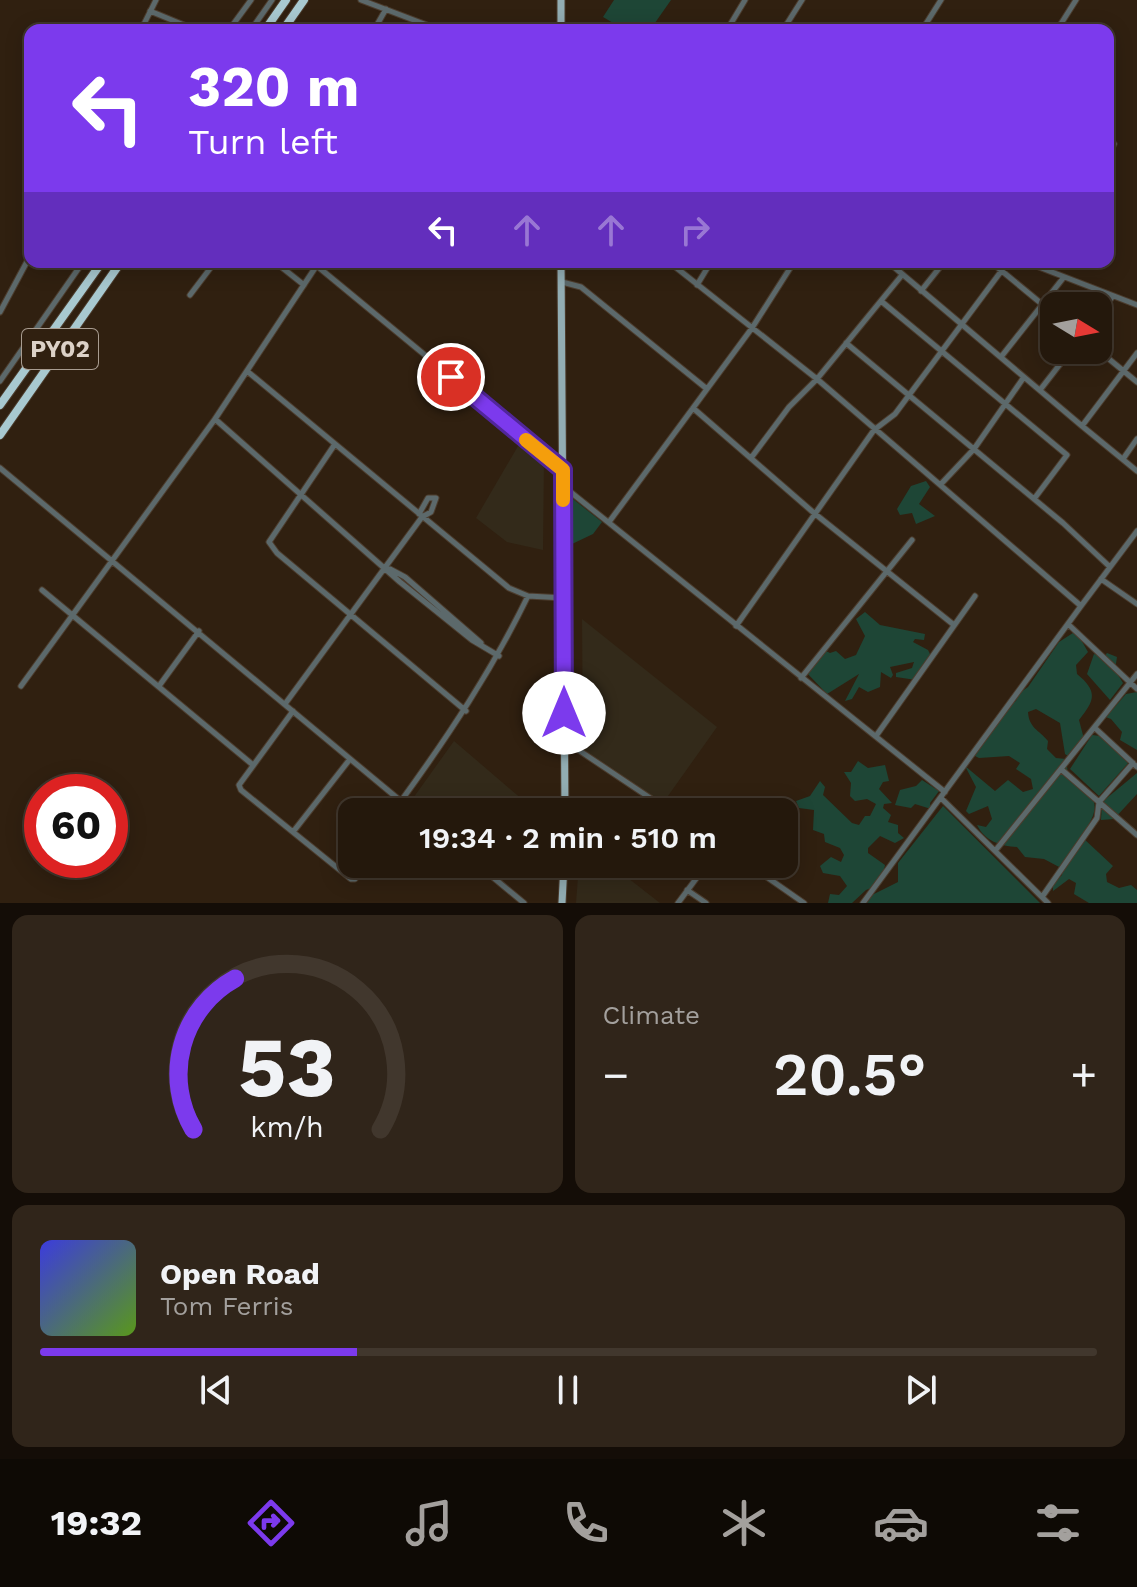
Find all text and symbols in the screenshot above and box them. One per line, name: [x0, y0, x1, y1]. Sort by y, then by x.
text: 320 m: [188, 54, 359, 120]
icon: left: [56, 56, 160, 160]
text: Turn left: [188, 121, 338, 163]
icon: left: [421, 208, 465, 252]
icon: ahead: [505, 208, 549, 252]
icon: ahead: [589, 208, 633, 252]
icon: right: [673, 208, 717, 252]
north arrow: [1040, 292, 1112, 364]
map controls: [1040, 292, 1112, 364]
road number: PY02: [22, 329, 98, 369]
pin: [417, 343, 485, 411]
icon: arrive: [429, 355, 473, 399]
position arrow: [522, 671, 606, 755]
speed limit sign: 60: [24, 774, 128, 878]
text: 19:34 · 2 min · 510 m: [419, 820, 717, 855]
text: Climate: [603, 1000, 700, 1030]
text: 53: [238, 1019, 336, 1116]
text: 20.5°: [773, 1039, 926, 1110]
text: −: [603, 1049, 629, 1101]
text: +: [1070, 1049, 1097, 1101]
text: km/h: [250, 1110, 324, 1144]
text: Open Road: [160, 1256, 320, 1291]
text: Tom Ferris: [160, 1291, 293, 1321]
icon: previous: [194, 1368, 238, 1412]
icon: pause: [546, 1368, 590, 1412]
icon: next: [899, 1368, 943, 1412]
icon: directions: [243, 1495, 299, 1551]
icon: music: [401, 1495, 457, 1551]
icon: phone: [558, 1495, 614, 1551]
icon: climate: [716, 1495, 772, 1551]
icon: car: [873, 1495, 929, 1551]
icon: filters: [1030, 1495, 1086, 1551]
text: 19:32: [51, 1502, 142, 1544]

